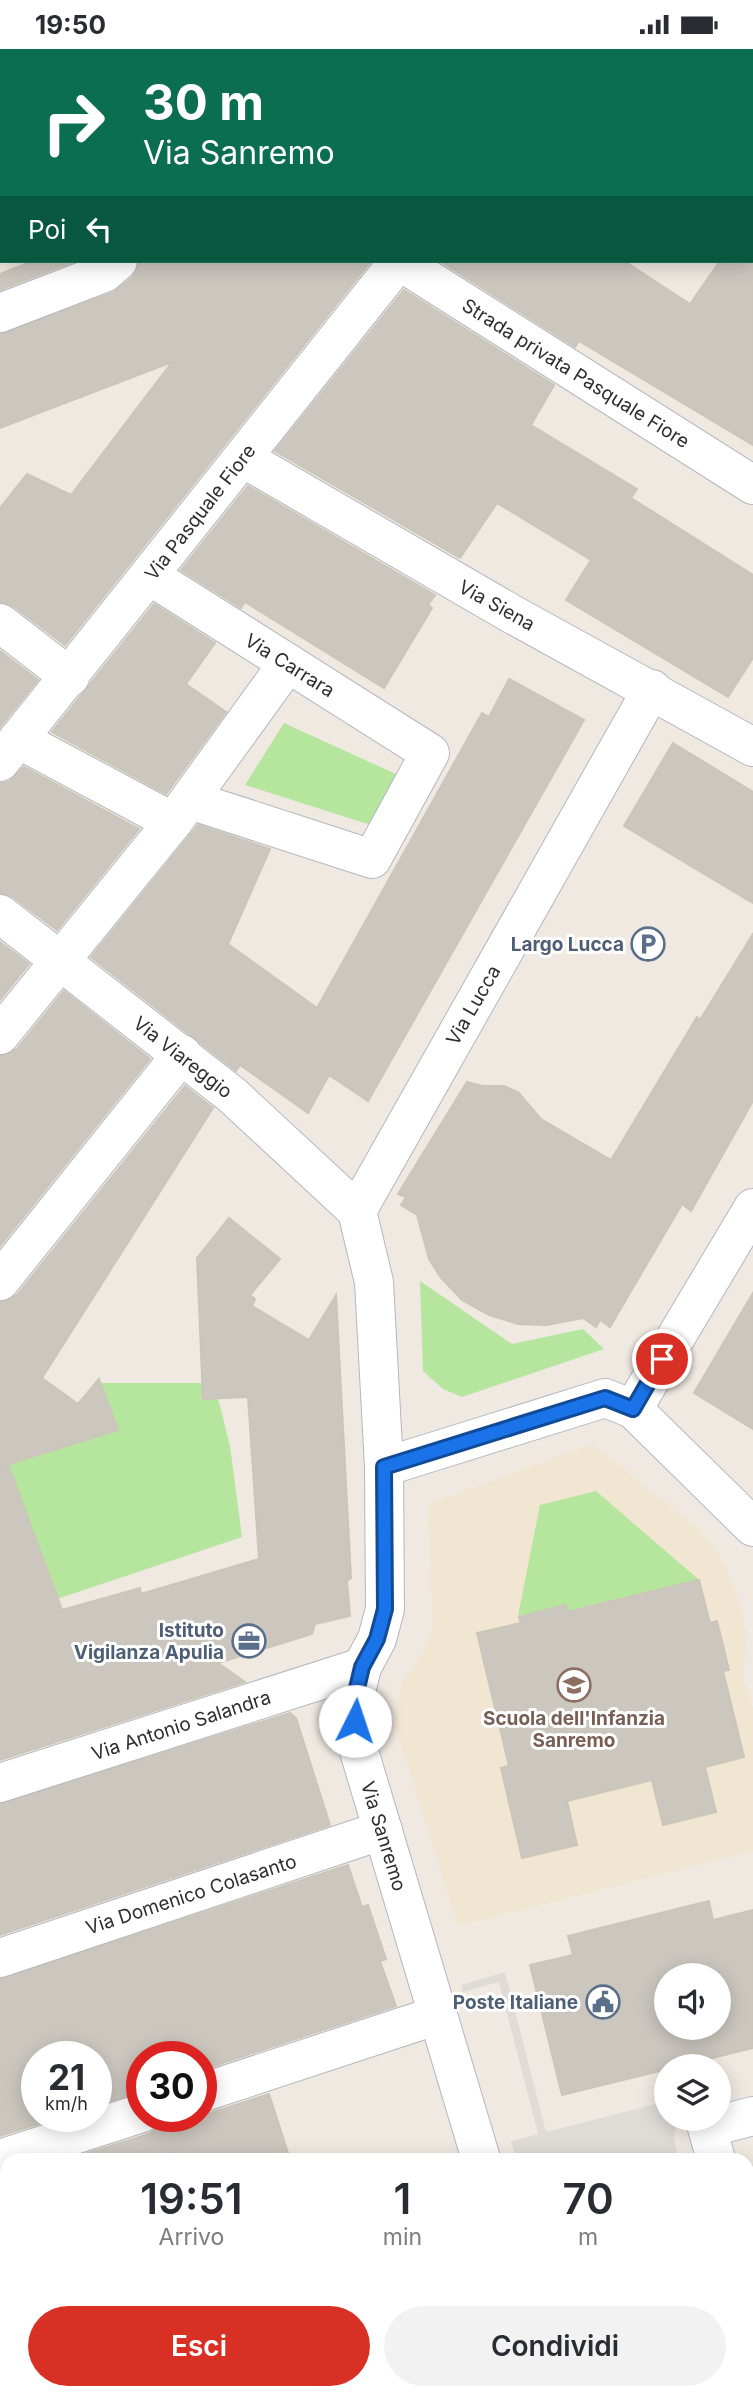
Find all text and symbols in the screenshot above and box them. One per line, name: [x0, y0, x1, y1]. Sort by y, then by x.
text: 19:50: [35, 9, 106, 40]
text: 30 m: [143, 73, 264, 132]
icon: right: [28, 77, 119, 168]
text: Via Sanremo: [143, 133, 335, 172]
icon: left: [80, 210, 118, 248]
text: Poi: [28, 214, 66, 245]
street label: Strada privata Pasquale Fiore: [458, 294, 694, 453]
street label: Via Pasquale Fiore: [140, 440, 261, 585]
street label: Via Siena: [455, 575, 539, 636]
street label: Via Carrara: [241, 629, 339, 702]
parking icon: Largo Lucca: [629, 925, 667, 963]
place label: Largo Lucca: [511, 933, 624, 956]
street label: Via Lucca: [441, 961, 505, 1049]
street label: Via Viareggio: [129, 1012, 237, 1103]
pin: [632, 1329, 692, 1389]
icon: arrive: [643, 1340, 681, 1378]
place label: Istituto Vigilanza Apulia: [74, 1619, 224, 1664]
office icon: Istituto Vigilanza Apulia: [230, 1622, 268, 1660]
school or university icon: Scuola dell'Infanzia Sanremo: [555, 1666, 593, 1704]
position arrow: [318, 1684, 392, 1758]
street label: Via Antonio Salandra: [89, 1686, 274, 1765]
place label: Scuola dell'Infanzia Sanremo: [483, 1707, 665, 1752]
street label: Via Sanremo: [356, 1778, 411, 1894]
street label: Via Domenico Colasanto: [83, 1850, 299, 1939]
map controls: [654, 1963, 731, 2131]
button: sound: [654, 1963, 731, 2040]
public building icon: Poste Italiane: [584, 1983, 622, 2021]
place label: Poste Italiane: [453, 1991, 578, 2014]
speed limit sign: 30: [126, 2041, 217, 2132]
button: layers: [654, 2054, 731, 2131]
text: 21: [48, 2056, 85, 2098]
text: km/h: [45, 2093, 88, 2114]
text: 19:51: [140, 2173, 243, 2224]
text: 1: [394, 2173, 411, 2224]
text: 70: [562, 2173, 614, 2224]
text: Arrivo: [159, 2223, 224, 2251]
text: min: [383, 2223, 422, 2251]
text: m: [578, 2223, 598, 2251]
button: Esci: [28, 2306, 370, 2386]
button: Condividi: [384, 2306, 726, 2386]

